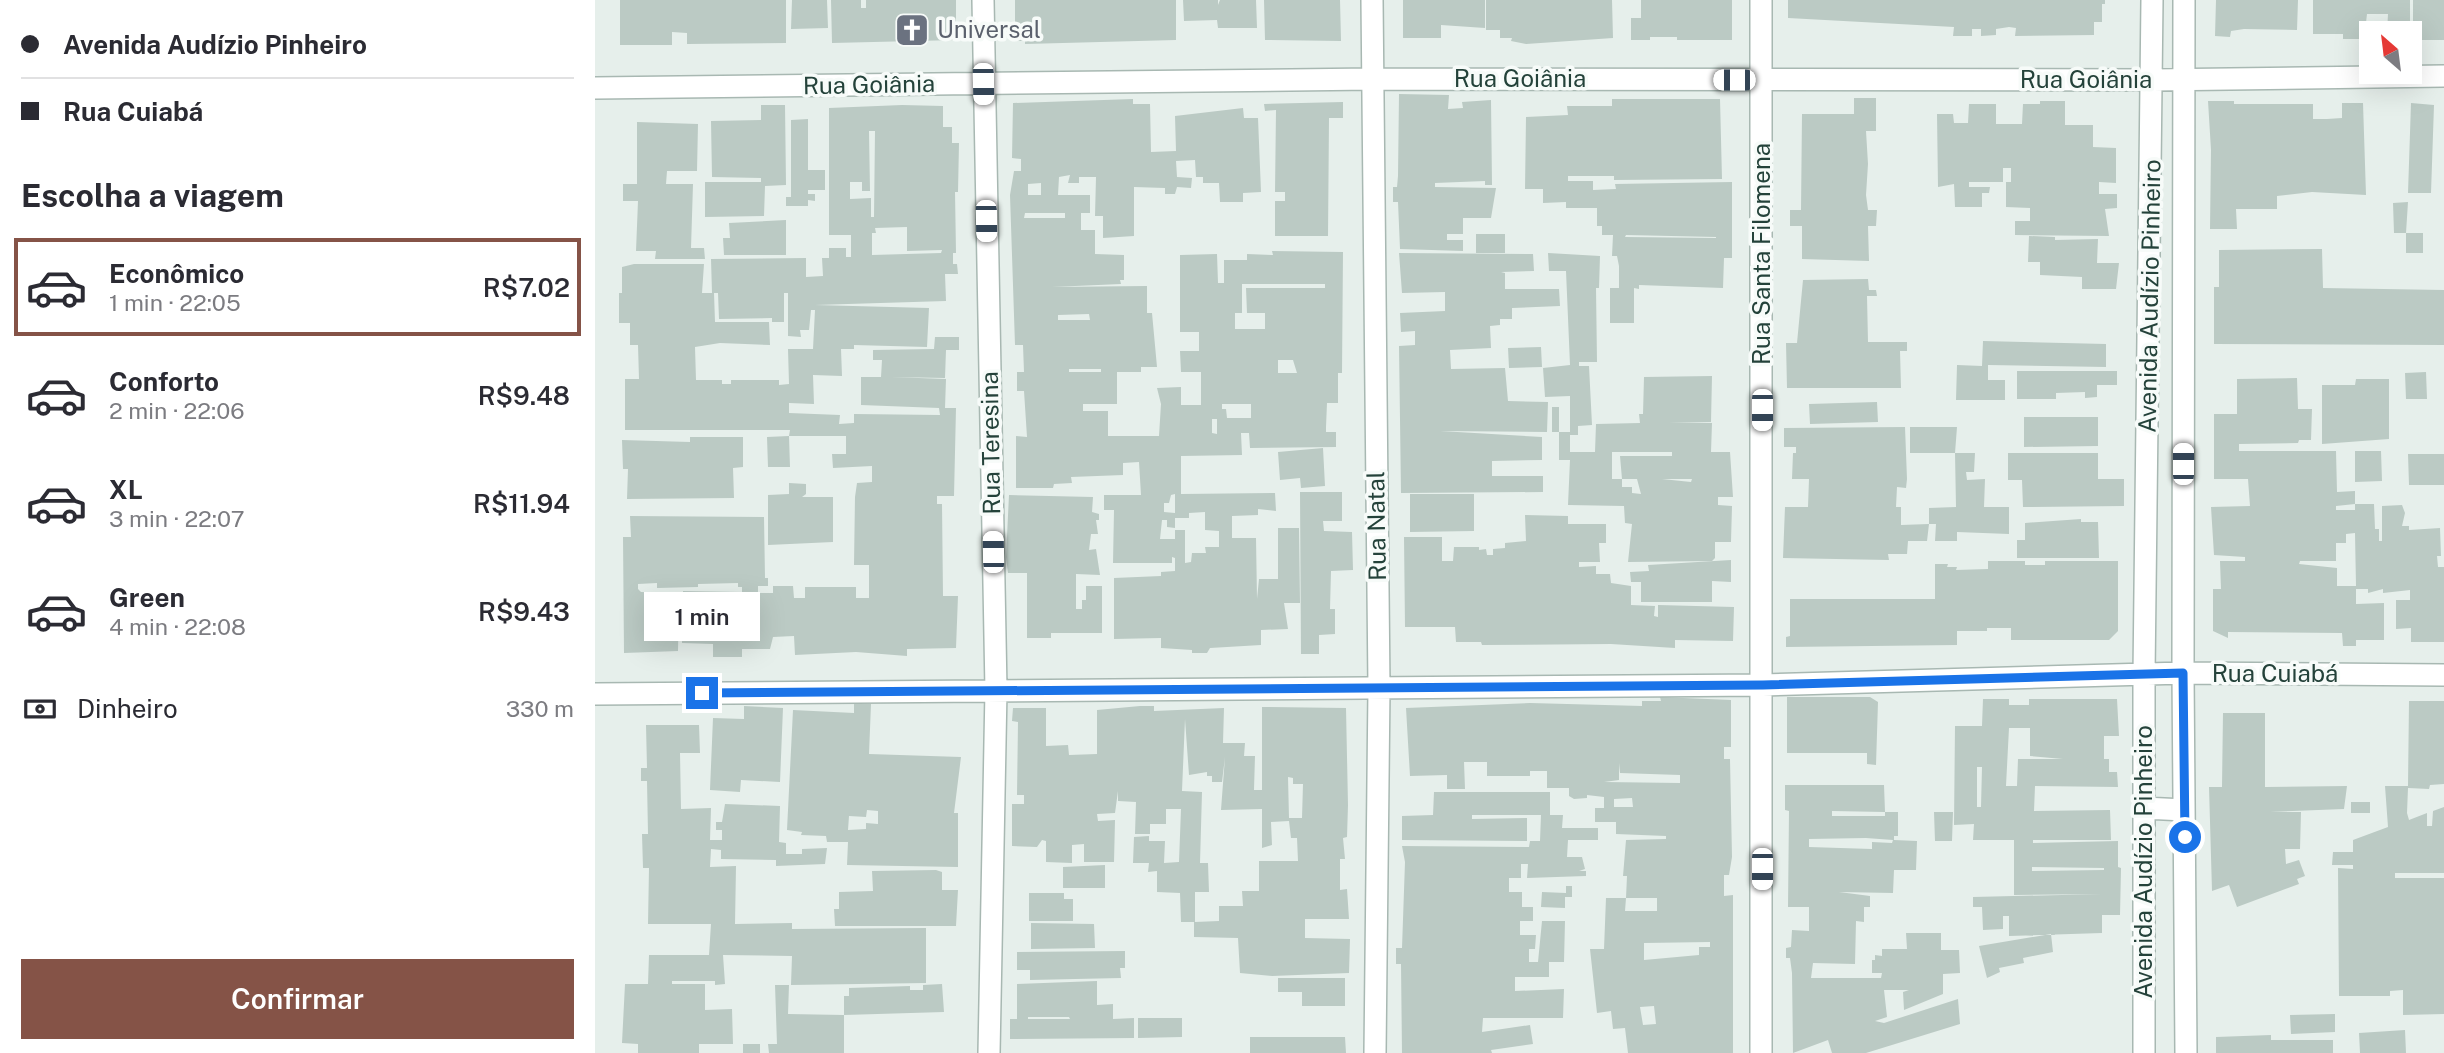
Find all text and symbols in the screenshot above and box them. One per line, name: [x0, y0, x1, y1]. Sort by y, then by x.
church icon: Universal: [893, 11, 931, 49]
place label: Universal: [937, 15, 1041, 43]
north arrow: [2359, 21, 2422, 84]
map controls: [2359, 21, 2422, 84]
text: Avenida Audízio Pinheiro: [63, 29, 367, 60]
car: [973, 63, 994, 105]
street label: Rua Goiânia: [1454, 64, 1586, 92]
street label: Rua Goiânia: [2020, 65, 2152, 93]
street label: Rua Goiânia: [802, 69, 935, 99]
car: [1714, 70, 1756, 91]
text: Rua Cuiabá: [63, 96, 203, 127]
street label: Rua Santa Filomena: [1747, 143, 1775, 365]
street label: Avenida Audízio Pinheiro: [2133, 159, 2165, 433]
text: Escolha a viagem: [21, 177, 284, 214]
car: [976, 200, 997, 242]
icon: car: [25, 256, 88, 319]
text: Econômico: [109, 258, 244, 289]
text: R$7.02: [483, 272, 570, 303]
text: 1 min · 22:05: [109, 289, 241, 316]
icon: car: [25, 364, 88, 427]
text: Conforto: [109, 366, 219, 397]
street label: Rua Teresina: [975, 371, 1005, 515]
text: R$9.48: [478, 380, 570, 411]
car: [1752, 389, 1773, 431]
text: 2 min · 22:06: [109, 397, 244, 424]
car: [2173, 443, 2194, 485]
street label: Rua Natal: [1361, 471, 1391, 581]
icon: car: [25, 472, 88, 535]
text: XL: [109, 474, 143, 505]
text: R$11.94: [473, 488, 570, 519]
text: 3 min · 22:07: [109, 505, 244, 532]
car: [983, 531, 1004, 573]
icon: car: [25, 580, 88, 643]
text: Green: [109, 582, 185, 613]
callout: 1 min: [644, 592, 760, 640]
text: R$9.43: [478, 596, 570, 627]
text: 1 min: [675, 603, 729, 630]
text: 4 min · 22:08: [109, 613, 246, 640]
street label: Rua Cuiabá: [2212, 659, 2338, 687]
route end: [686, 677, 718, 709]
icon: cash: [21, 690, 59, 728]
text: Dinheiro: [77, 693, 178, 724]
text: 330 m: [506, 695, 574, 722]
street label: Avenida Audízio Pinheiro: [2129, 725, 2157, 999]
route start: [2169, 821, 2201, 853]
car: [1752, 848, 1773, 890]
button: Confirmar: [21, 959, 574, 1039]

